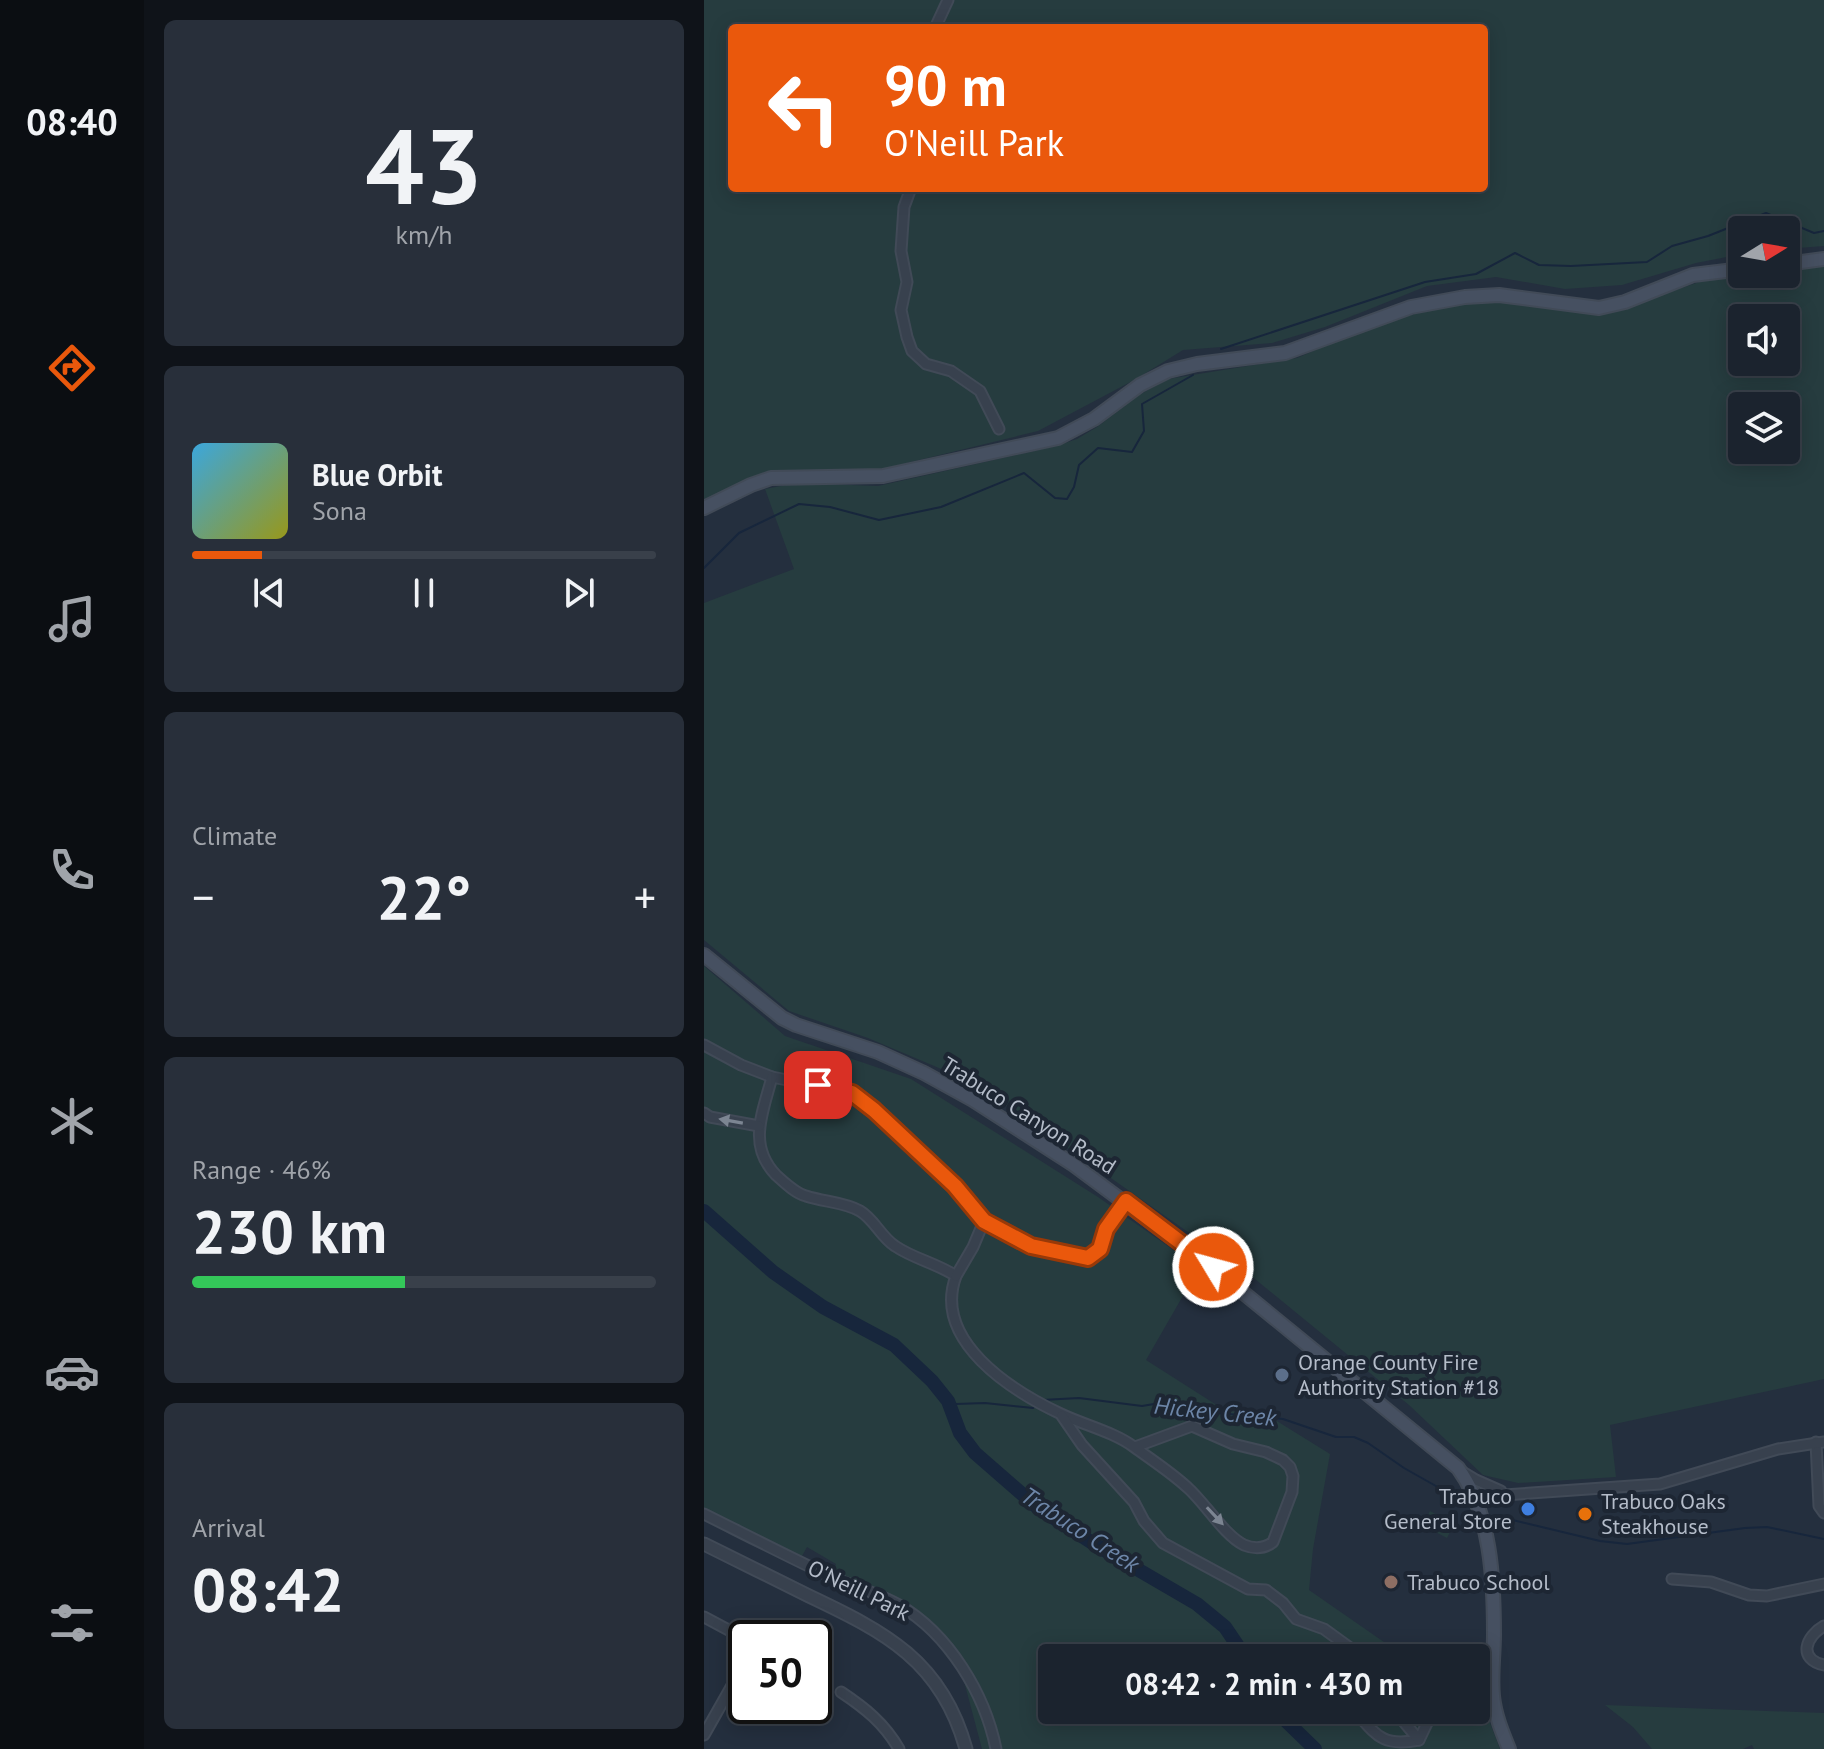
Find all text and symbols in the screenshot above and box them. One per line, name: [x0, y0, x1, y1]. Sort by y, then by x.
text: 90 m: [884, 49, 1007, 121]
icon: left: [752, 56, 856, 160]
text: 08:40: [26, 98, 118, 145]
text: 43: [365, 98, 483, 233]
text: O'Neill Park: [884, 119, 1064, 166]
north arrow: [1728, 216, 1800, 288]
map controls: [1728, 216, 1800, 464]
text: km/h: [396, 218, 453, 251]
button: sound: [1728, 304, 1800, 376]
icon: directions: [44, 340, 100, 396]
button: layers: [1728, 392, 1800, 464]
text: Blue Orbit: [312, 455, 442, 494]
text: Sona: [312, 494, 367, 527]
icon: previous: [247, 571, 291, 615]
icon: pause: [402, 571, 446, 615]
icon: next: [557, 571, 601, 615]
icon: music: [44, 591, 100, 647]
text: Climate: [192, 819, 277, 852]
icon: phone: [44, 842, 100, 898]
text: 22°: [377, 858, 471, 936]
text: −: [192, 868, 214, 925]
text: +: [634, 868, 656, 925]
street label: Trabuco Canyon Road: [937, 1050, 1121, 1180]
pin: [784, 1051, 852, 1119]
icon: arrive: [796, 1063, 840, 1107]
icon: climate: [44, 1093, 100, 1149]
one-way arrow: [718, 1114, 743, 1126]
text: Range · 46%: [192, 1153, 331, 1186]
text: 230 km: [192, 1192, 387, 1270]
position arrow: [1171, 1225, 1255, 1309]
icon: car: [44, 1344, 100, 1400]
place label: Orange County Fire Authority Station #18: [1298, 1348, 1499, 1401]
marker: Orange County Fire Authority Station #18: [1273, 1366, 1291, 1384]
water label: Hickey Creek: [1153, 1390, 1279, 1433]
water label: Trabuco Creek: [1015, 1480, 1146, 1580]
place label: Trabuco General Store: [1384, 1482, 1512, 1535]
place label: Trabuco Oaks Steakhouse: [1601, 1487, 1726, 1540]
marker: Trabuco General Store: [1519, 1500, 1537, 1518]
marker: Trabuco Oaks Steakhouse: [1576, 1505, 1594, 1523]
one-way arrow: [1205, 1506, 1224, 1525]
text: Arrival: [192, 1511, 265, 1544]
text: 08:42: [192, 1550, 344, 1628]
street label: O'Neill Park: [803, 1553, 915, 1627]
place label: Trabuco School: [1407, 1568, 1550, 1596]
marker: Trabuco School: [1382, 1573, 1400, 1591]
icon: filters: [44, 1595, 100, 1651]
speed limit sign: 50: [728, 1620, 832, 1724]
text: 08:42 · 2 min · 430 m: [1125, 1664, 1403, 1703]

